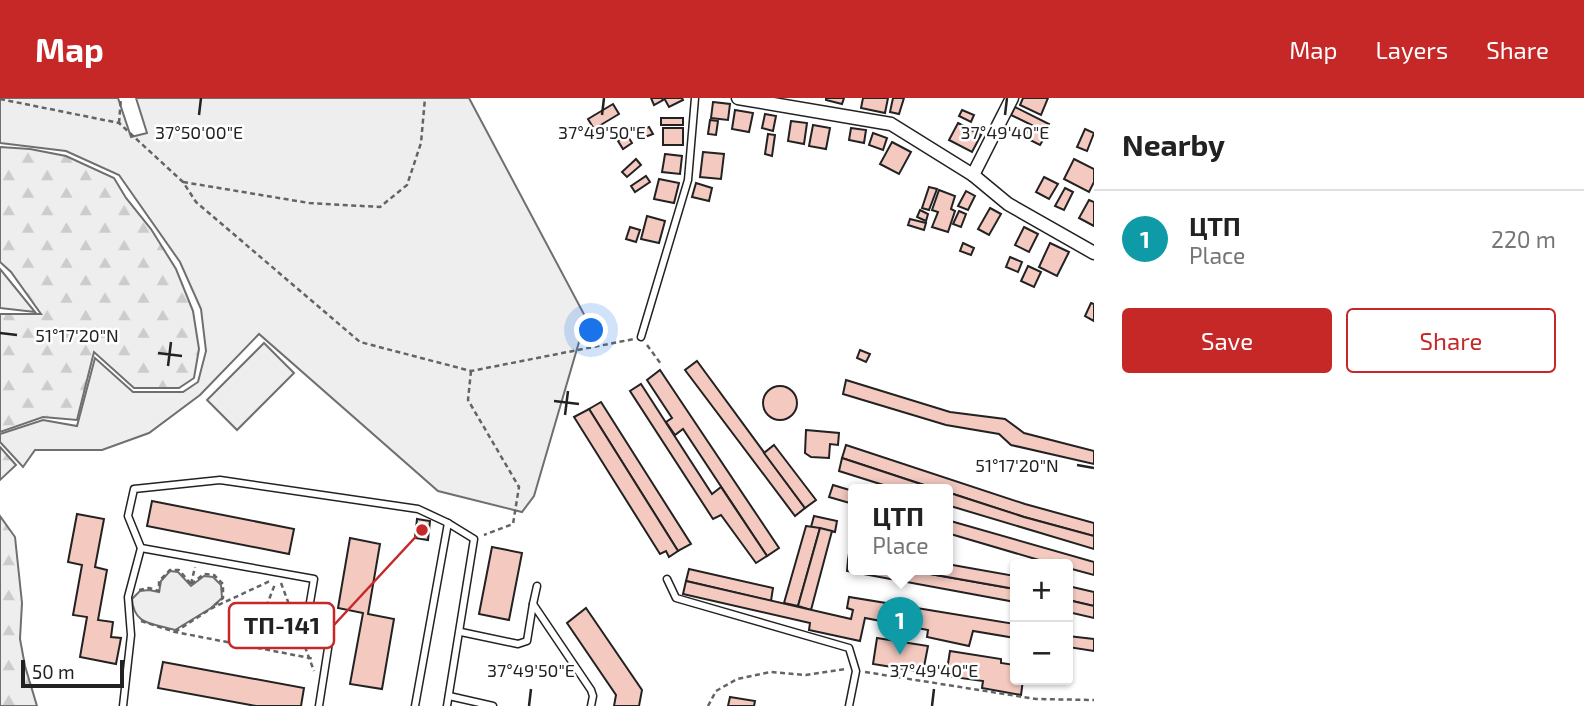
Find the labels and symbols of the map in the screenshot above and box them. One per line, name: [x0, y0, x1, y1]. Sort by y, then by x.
text: 37°50'00"E: [155, 121, 243, 143]
text: 37°49'50"E: [558, 121, 646, 143]
text: 37°49'40"E: [961, 121, 1049, 143]
your location: [574, 313, 608, 347]
text: 51°17'20"N: [35, 324, 119, 346]
text: 51°17'20"N: [975, 454, 1059, 476]
pin: 1: [877, 597, 923, 655]
callout: ТП-141: [229, 603, 334, 648]
text: ТП-141: [244, 610, 320, 639]
scale bar: [21, 657, 124, 689]
text: 37°49'50"E: [487, 659, 575, 681]
text: 37°49'40"E: [890, 659, 978, 681]

